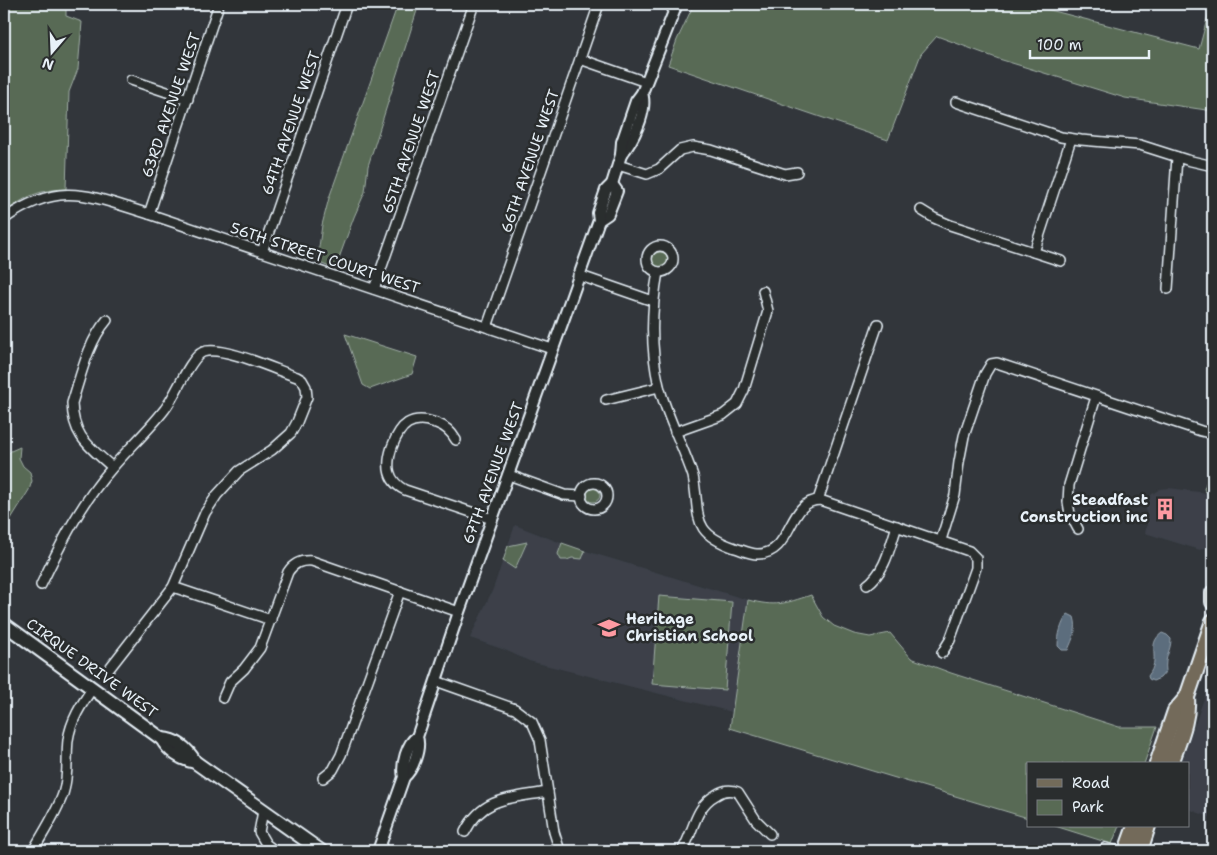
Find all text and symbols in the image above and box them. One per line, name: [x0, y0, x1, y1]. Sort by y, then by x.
north arrow: [28, 28, 78, 78]
scale bar: [1030, 28, 1148, 60]
street label: 63RD AVENUE WEST: [137, 30, 205, 180]
text: 100 m: [1037, 35, 1082, 55]
street label: 64TH AVENUE WEST: [257, 48, 325, 198]
text: N: [40, 54, 56, 75]
street label: 65TH AVENUE WEST: [377, 68, 445, 216]
street label: 66TH AVENUE WEST: [496, 87, 564, 235]
street label: 56TH STREET COURT WEST: [228, 218, 422, 298]
street label: 67TH AVENUE WEST: [458, 399, 528, 547]
place label: Steadfast Construction inc: [1020, 490, 1148, 527]
building icon: Steadfast Construction inc: [1152, 496, 1178, 522]
place label: Heritage Christian School: [626, 609, 753, 646]
street label: CIRQUE DRIVE WEST: [22, 614, 162, 722]
school or university icon: Heritage Christian School: [596, 615, 622, 641]
legend: [1027, 762, 1190, 828]
text: Road: [1072, 773, 1110, 793]
text: Park: [1072, 797, 1104, 817]

